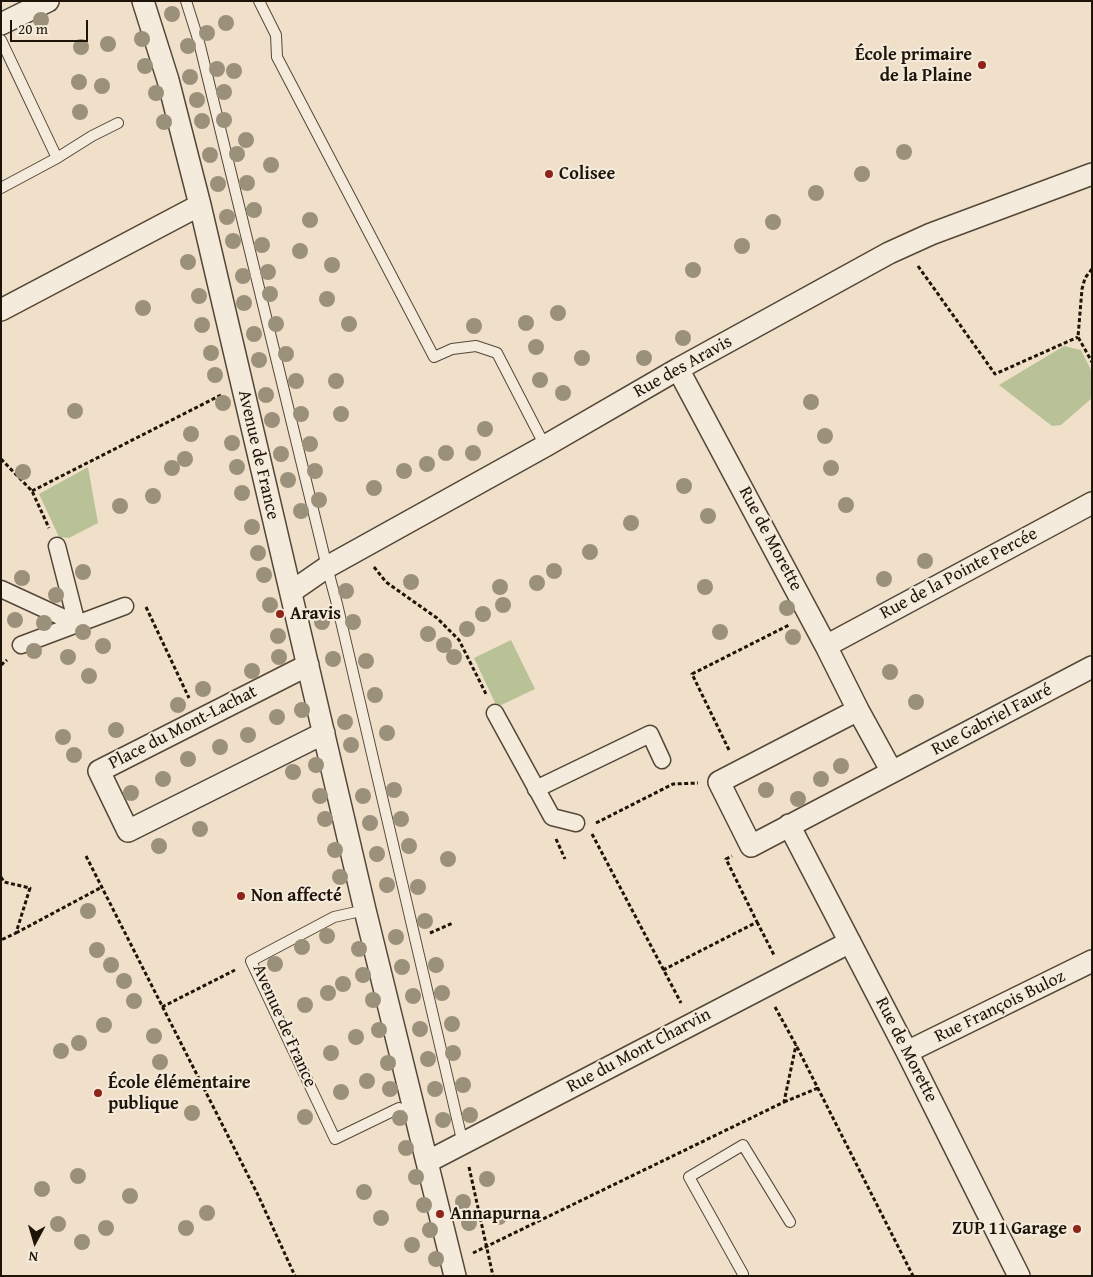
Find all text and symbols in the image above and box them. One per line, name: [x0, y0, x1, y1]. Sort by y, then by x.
scale bar: [12, 10, 90, 42]
text: 20 m: [18, 18, 48, 39]
place label: École primaire de la Plaine: [855, 44, 972, 86]
marker: École primaire de la Plaine: [976, 59, 988, 71]
place label: Colisee: [559, 163, 615, 185]
marker: Colisee: [543, 168, 555, 180]
street label: Rue des Aravis: [630, 331, 736, 403]
street label: Avenue de France: [233, 388, 283, 522]
street label: Rue de Morette: [733, 483, 807, 595]
street label: Rue de la Pointe Percée: [877, 523, 1041, 625]
place label: Aravis: [290, 603, 341, 625]
marker: Aravis: [274, 608, 286, 620]
street label: Rue Gabriel Fauré: [928, 679, 1056, 761]
street label: Place du Mont-Lachat: [105, 681, 261, 775]
place label: Non affecté: [251, 885, 342, 907]
marker: Non affecté: [235, 890, 247, 902]
street label: Avenue de France: [247, 961, 321, 1091]
street label: Rue François Buloz: [931, 966, 1069, 1048]
street label: Rue de Morette: [870, 994, 942, 1106]
street label: Rue du Mont Charvin: [563, 1004, 715, 1098]
place label: École élémentaire publique: [108, 1072, 251, 1114]
marker: École élémentaire publique: [92, 1087, 104, 1099]
place label: Annapurna: [450, 1203, 541, 1225]
marker: Annapurna: [434, 1208, 446, 1220]
north arrow: [10, 1217, 60, 1267]
place label: ZUP 11 Garage: [952, 1218, 1067, 1240]
marker: ZUP 11 Garage: [1071, 1223, 1083, 1235]
text: N: [28, 1246, 39, 1267]

